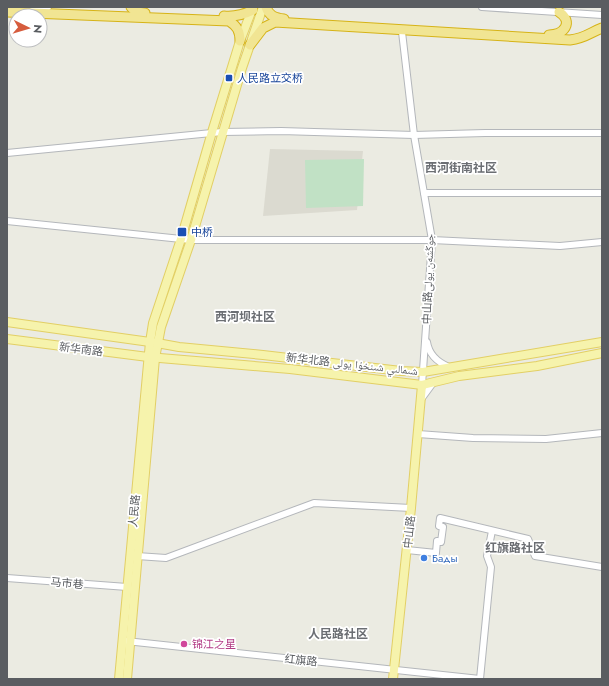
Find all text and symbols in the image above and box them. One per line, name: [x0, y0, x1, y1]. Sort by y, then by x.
north arrow: [8, 8, 48, 48]
text: N: [30, 24, 46, 34]
place label: 人民路立交桥: [237, 70, 303, 86]
marker: 人民路立交桥: [224, 73, 234, 83]
district label: 西河街南社区: [425, 159, 497, 177]
place label: 中桥: [191, 224, 213, 240]
marker: 中桥: [176, 226, 188, 238]
street label: 中山路جوڭشەن يولى: [418, 233, 438, 325]
district label: 西河坝社区: [215, 308, 275, 326]
street label: 新华南路: [58, 338, 104, 360]
street label: 新华北路 شىمالىي شىنخۇا يولى: [285, 349, 419, 380]
street label: 人民路: [125, 494, 143, 528]
street label: 中山路: [399, 515, 419, 549]
district label: 红旗路社区: [485, 539, 545, 557]
place label: Бады: [432, 550, 458, 566]
marker: Бады: [419, 553, 429, 563]
street label: 马市巷: [50, 574, 84, 592]
district label: 人民路社区: [308, 625, 368, 643]
place label: 锦江之星: [192, 636, 236, 652]
marker: 锦江之星: [179, 639, 189, 649]
street label: 红旗路: [284, 650, 318, 670]

